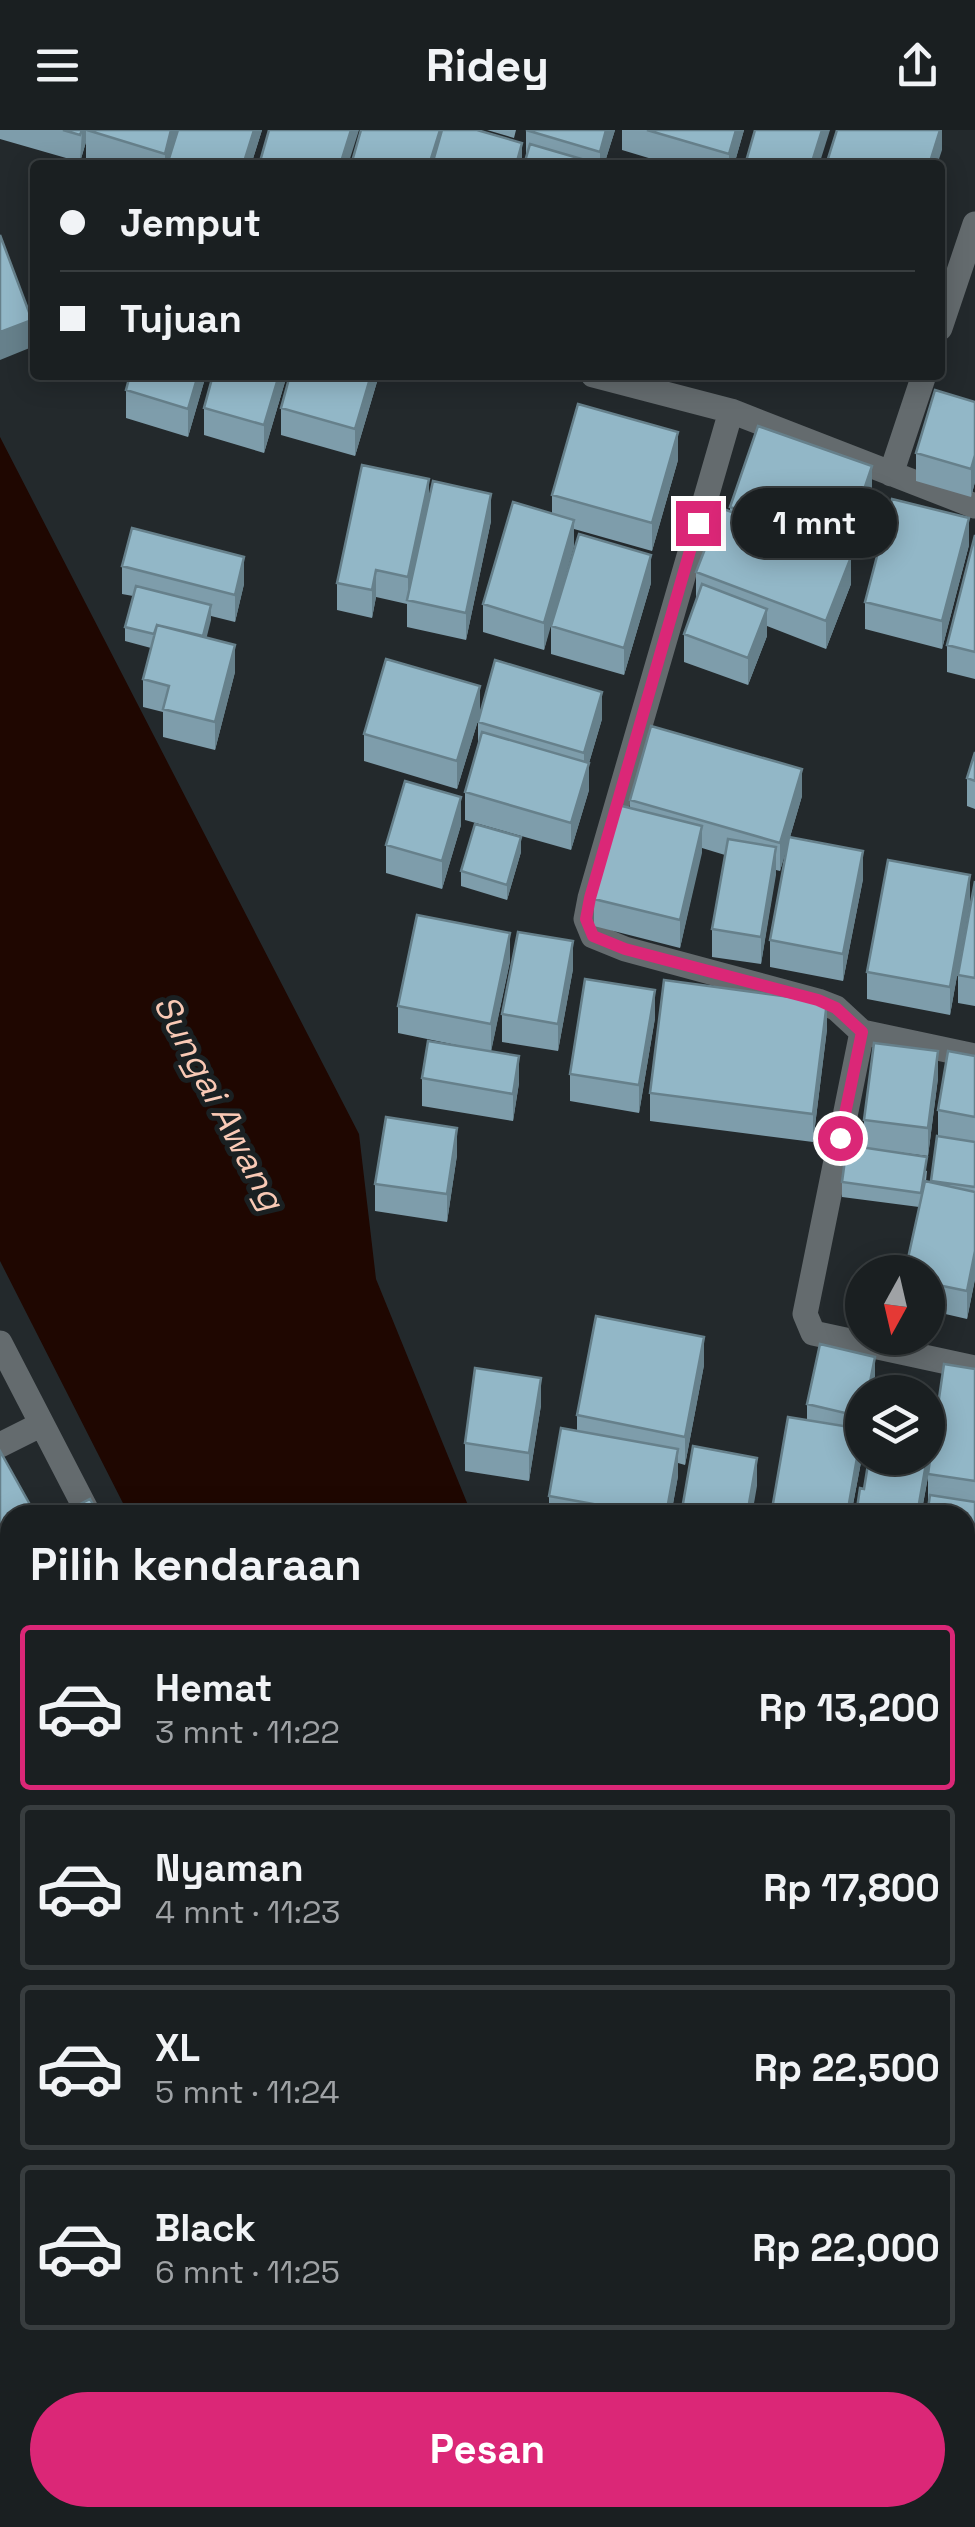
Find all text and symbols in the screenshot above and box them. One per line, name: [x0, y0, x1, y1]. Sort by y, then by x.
text: Ridey: [426, 37, 549, 94]
icon: menu: [30, 38, 85, 93]
icon: share: [890, 38, 945, 93]
text: Jemput: [120, 199, 261, 247]
text: Tujuan: [120, 295, 242, 343]
callout: 1 mnt: [733, 488, 898, 558]
route end: [676, 501, 721, 546]
text: 1 mnt: [773, 503, 856, 543]
water label: Sungai Awang: [144, 987, 295, 1219]
route start: [818, 1116, 863, 1161]
north arrow: [845, 1255, 945, 1355]
map controls: [845, 1255, 945, 1475]
button: layers: [845, 1375, 945, 1475]
text: Pilih kendaraan: [30, 1536, 362, 1593]
icon: car: [35, 1663, 125, 1753]
text: Hemat: [155, 1664, 272, 1712]
text: Rp 13,200: [759, 1684, 940, 1732]
text: 3 mnt · 11:22: [155, 1712, 340, 1752]
icon: car: [35, 1843, 125, 1933]
text: Nyaman: [155, 1844, 304, 1892]
text: Rp 17,800: [763, 1864, 940, 1912]
text: 4 mnt · 11:23: [155, 1892, 340, 1932]
icon: car: [35, 2023, 125, 2113]
text: XL: [155, 2024, 200, 2072]
text: Rp 22,500: [754, 2044, 940, 2092]
text: 5 mnt · 11:24: [155, 2072, 339, 2112]
icon: car: [35, 2203, 125, 2293]
text: Black: [155, 2204, 256, 2252]
text: Rp 22,000: [752, 2224, 940, 2272]
text: 6 mnt · 11:25: [155, 2252, 340, 2292]
button: Pesan: [30, 2392, 945, 2507]

